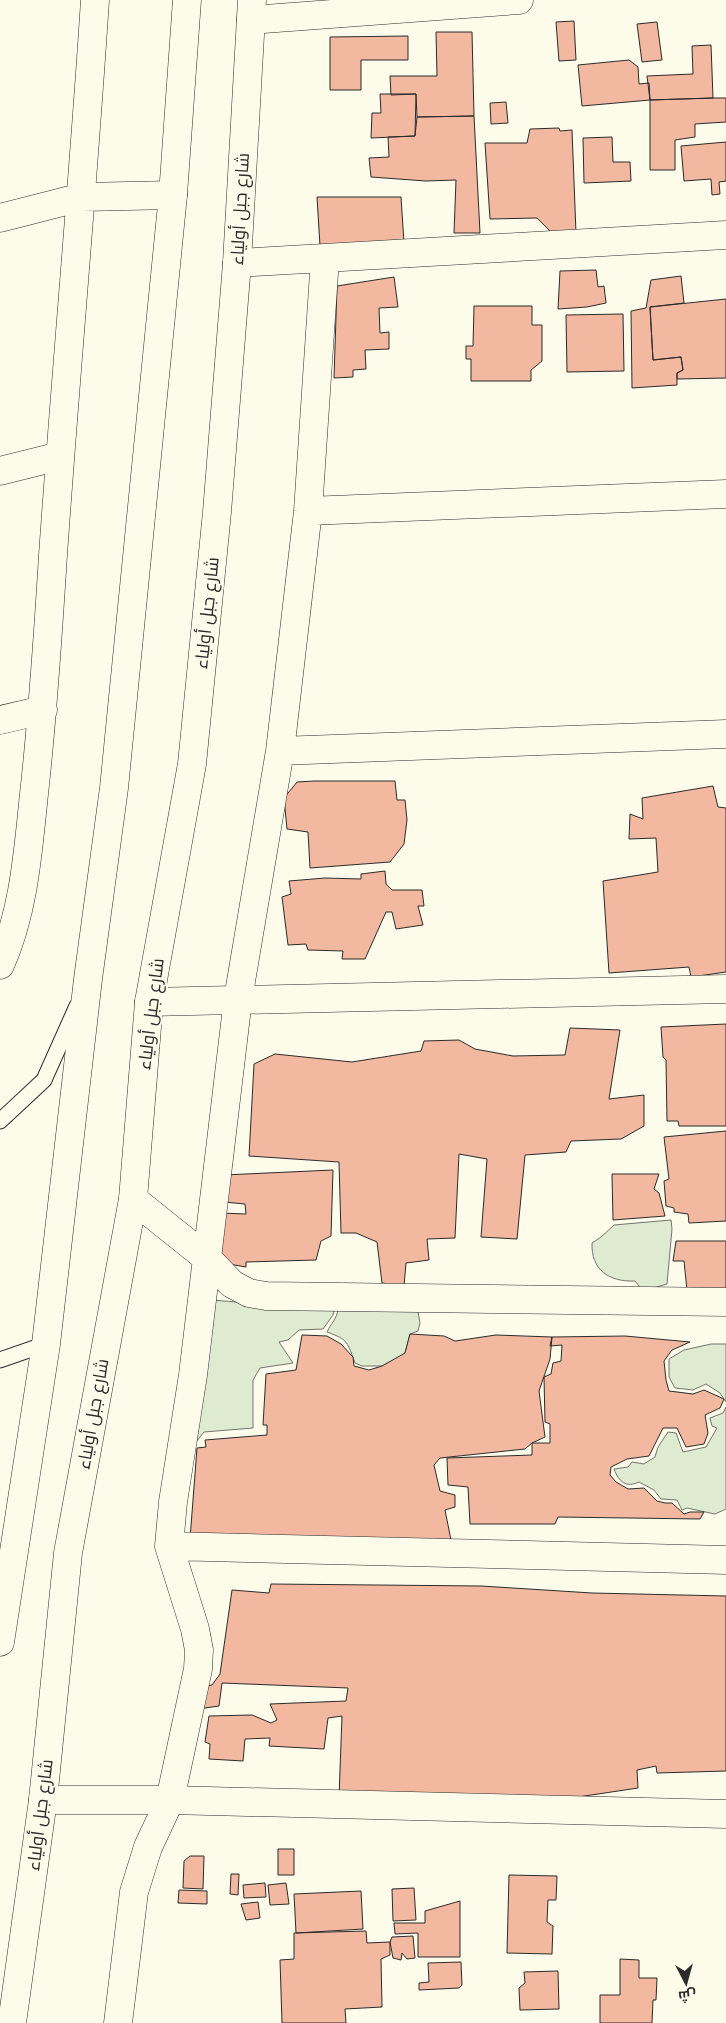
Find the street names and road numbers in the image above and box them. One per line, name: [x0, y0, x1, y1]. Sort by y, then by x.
street label: شارع جبل أولياء: [225, 152, 255, 266]
street label: شارع جبل أولياء: [189, 556, 225, 670]
street label: شارع جبل أولياء: [132, 957, 170, 1071]
street label: شارع جبل أولياء: [71, 1357, 115, 1471]
street label: شارع جبل أولياء: [21, 1758, 59, 1872]

